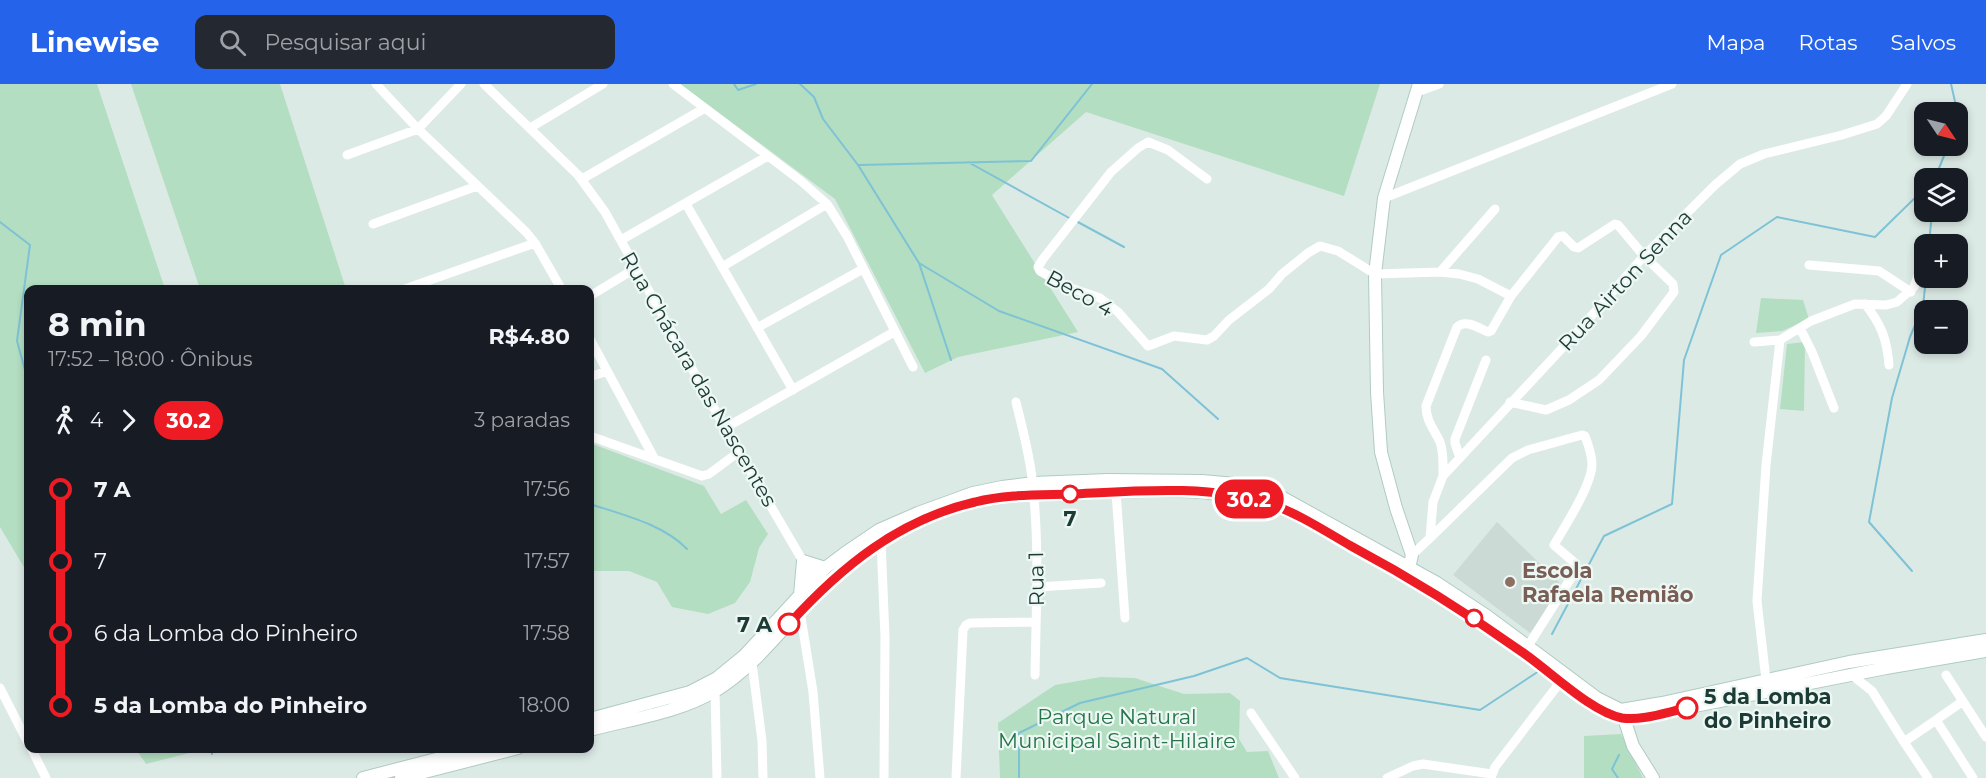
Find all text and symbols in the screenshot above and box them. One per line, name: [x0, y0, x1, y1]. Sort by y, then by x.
search box: [195, 15, 615, 69]
text: Linewise: [30, 25, 159, 59]
icon: search: [216, 26, 249, 59]
text: Pesquisar aqui: [264, 29, 426, 56]
text: Mapa: [1706, 30, 1765, 55]
text: Rotas: [1798, 30, 1858, 55]
text: Salvos: [1891, 30, 1956, 55]
north arrow: [1914, 102, 1968, 156]
map controls: [1914, 102, 1968, 354]
button: layers: [1914, 168, 1968, 222]
street label: Rua Airton Senna: [1553, 204, 1697, 356]
button: +: [1914, 234, 1968, 288]
street label: Rua Chácara das Nascentes: [616, 247, 782, 511]
street label: Beco 4: [1042, 264, 1118, 322]
button: −: [1914, 300, 1968, 354]
text: 8 min: [48, 304, 146, 344]
text: R$4.80: [489, 323, 570, 350]
text: 17:52 – 18:00 · Ônibus: [48, 347, 253, 371]
icon: walk: [48, 404, 81, 437]
icon: forward: [112, 404, 145, 437]
text: 4: [90, 408, 103, 432]
text: 30.2: [166, 408, 211, 433]
text: 3 paradas: [474, 408, 570, 432]
text: 7 A: [94, 476, 131, 503]
text: 17:56: [524, 477, 570, 501]
line badge: 30.2: [1207, 480, 1291, 518]
marker: 7: [1061, 485, 1079, 503]
text: 30.2: [1227, 487, 1271, 512]
place label: 7: [1063, 506, 1077, 531]
text: 7: [94, 548, 107, 575]
text: 17:57: [524, 549, 570, 573]
street label: Rua 1: [1023, 551, 1049, 607]
place label: Escola Rafaela Remião: [1522, 558, 1694, 607]
marker: Escola Rafaela Remião: [1503, 575, 1517, 589]
unlabelled marker: [1465, 609, 1483, 627]
place label: 7 A: [737, 612, 773, 637]
marker: 7 A: [778, 613, 800, 635]
text: 6 da Lomba do Pinheiro: [94, 620, 358, 647]
text: 17:58: [523, 621, 570, 645]
place label: 5 da Lomba do Pinheiro: [1704, 684, 1832, 733]
text: 5 da Lomba do Pinheiro: [94, 692, 367, 719]
text: 18:00: [519, 693, 570, 717]
marker: 5 da Lomba do Pinheiro: [1676, 697, 1698, 719]
park label: Parque Natural Municipal Saint-Hilaire: [998, 704, 1236, 753]

